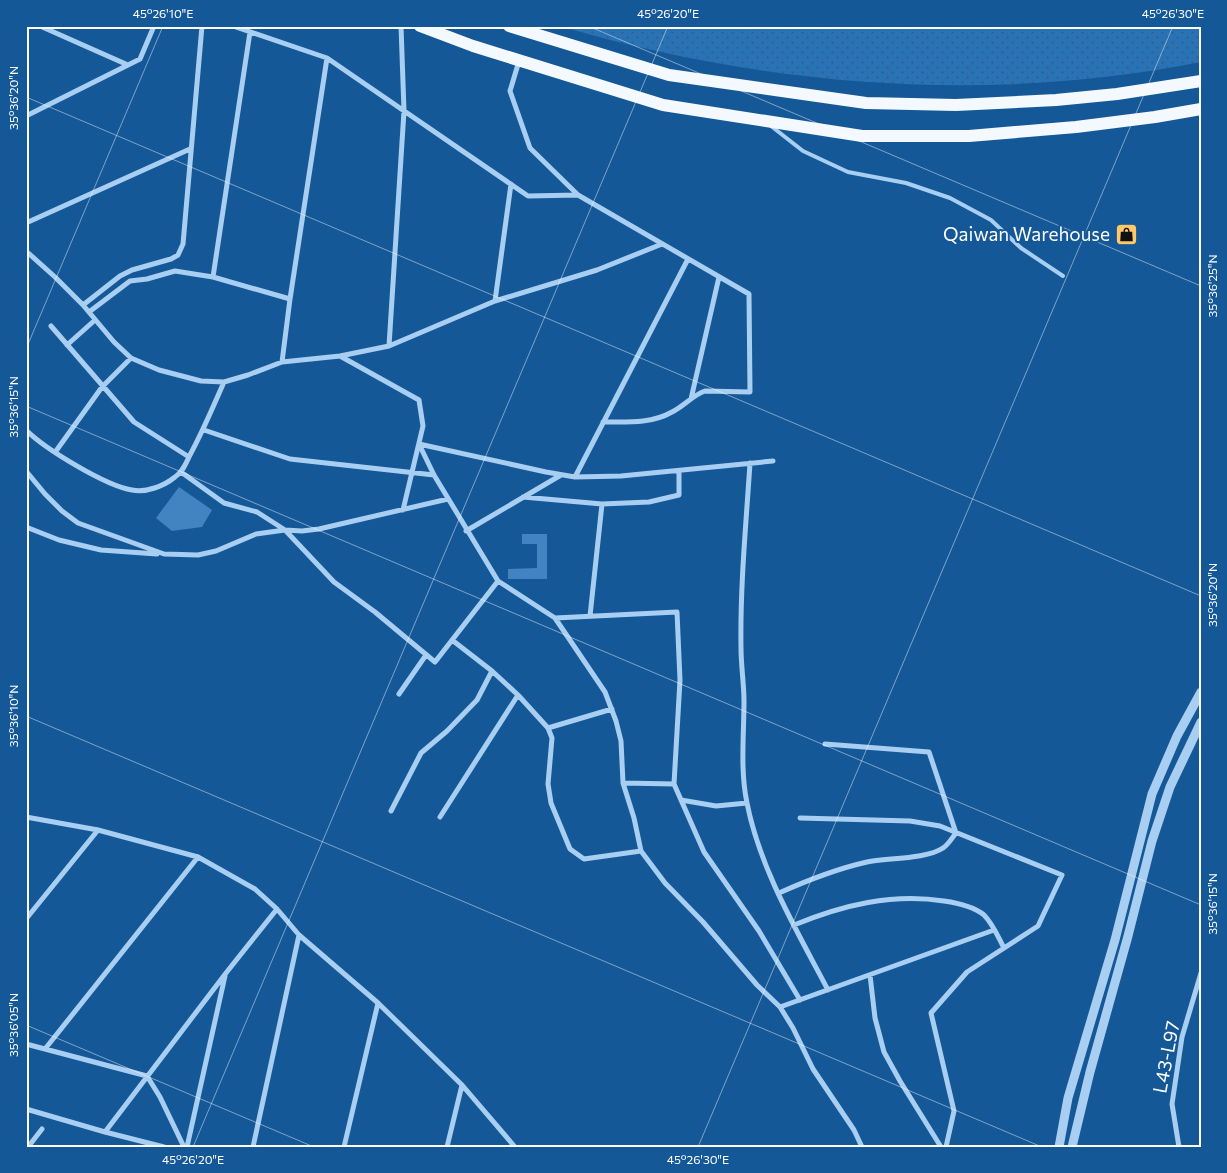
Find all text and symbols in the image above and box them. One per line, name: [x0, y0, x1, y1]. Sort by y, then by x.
text: 45°26'10"E: [133, 6, 193, 20]
text: 45°26'20"E: [637, 6, 699, 20]
text: 45°26'30"E: [1142, 6, 1204, 20]
text: 35°36'20"N: [6, 66, 20, 130]
place label: Qaiwan Warehouse: [943, 222, 1110, 245]
shop icon: Qaiwan Warehouse: [1114, 222, 1138, 246]
text: 35°36'25"N: [1205, 254, 1219, 318]
text: 35°36'15"N: [6, 376, 20, 438]
text: 35°36'20"N: [1205, 563, 1219, 627]
text: 35°36'10"N: [6, 685, 20, 747]
text: 35°36'15"N: [1205, 873, 1219, 935]
text: 35°36'05"N: [6, 993, 20, 1057]
street label: L43-L97: [1147, 1019, 1184, 1095]
text: 45°26'20"E: [162, 1152, 224, 1166]
text: 45°26'30"E: [667, 1152, 729, 1166]

